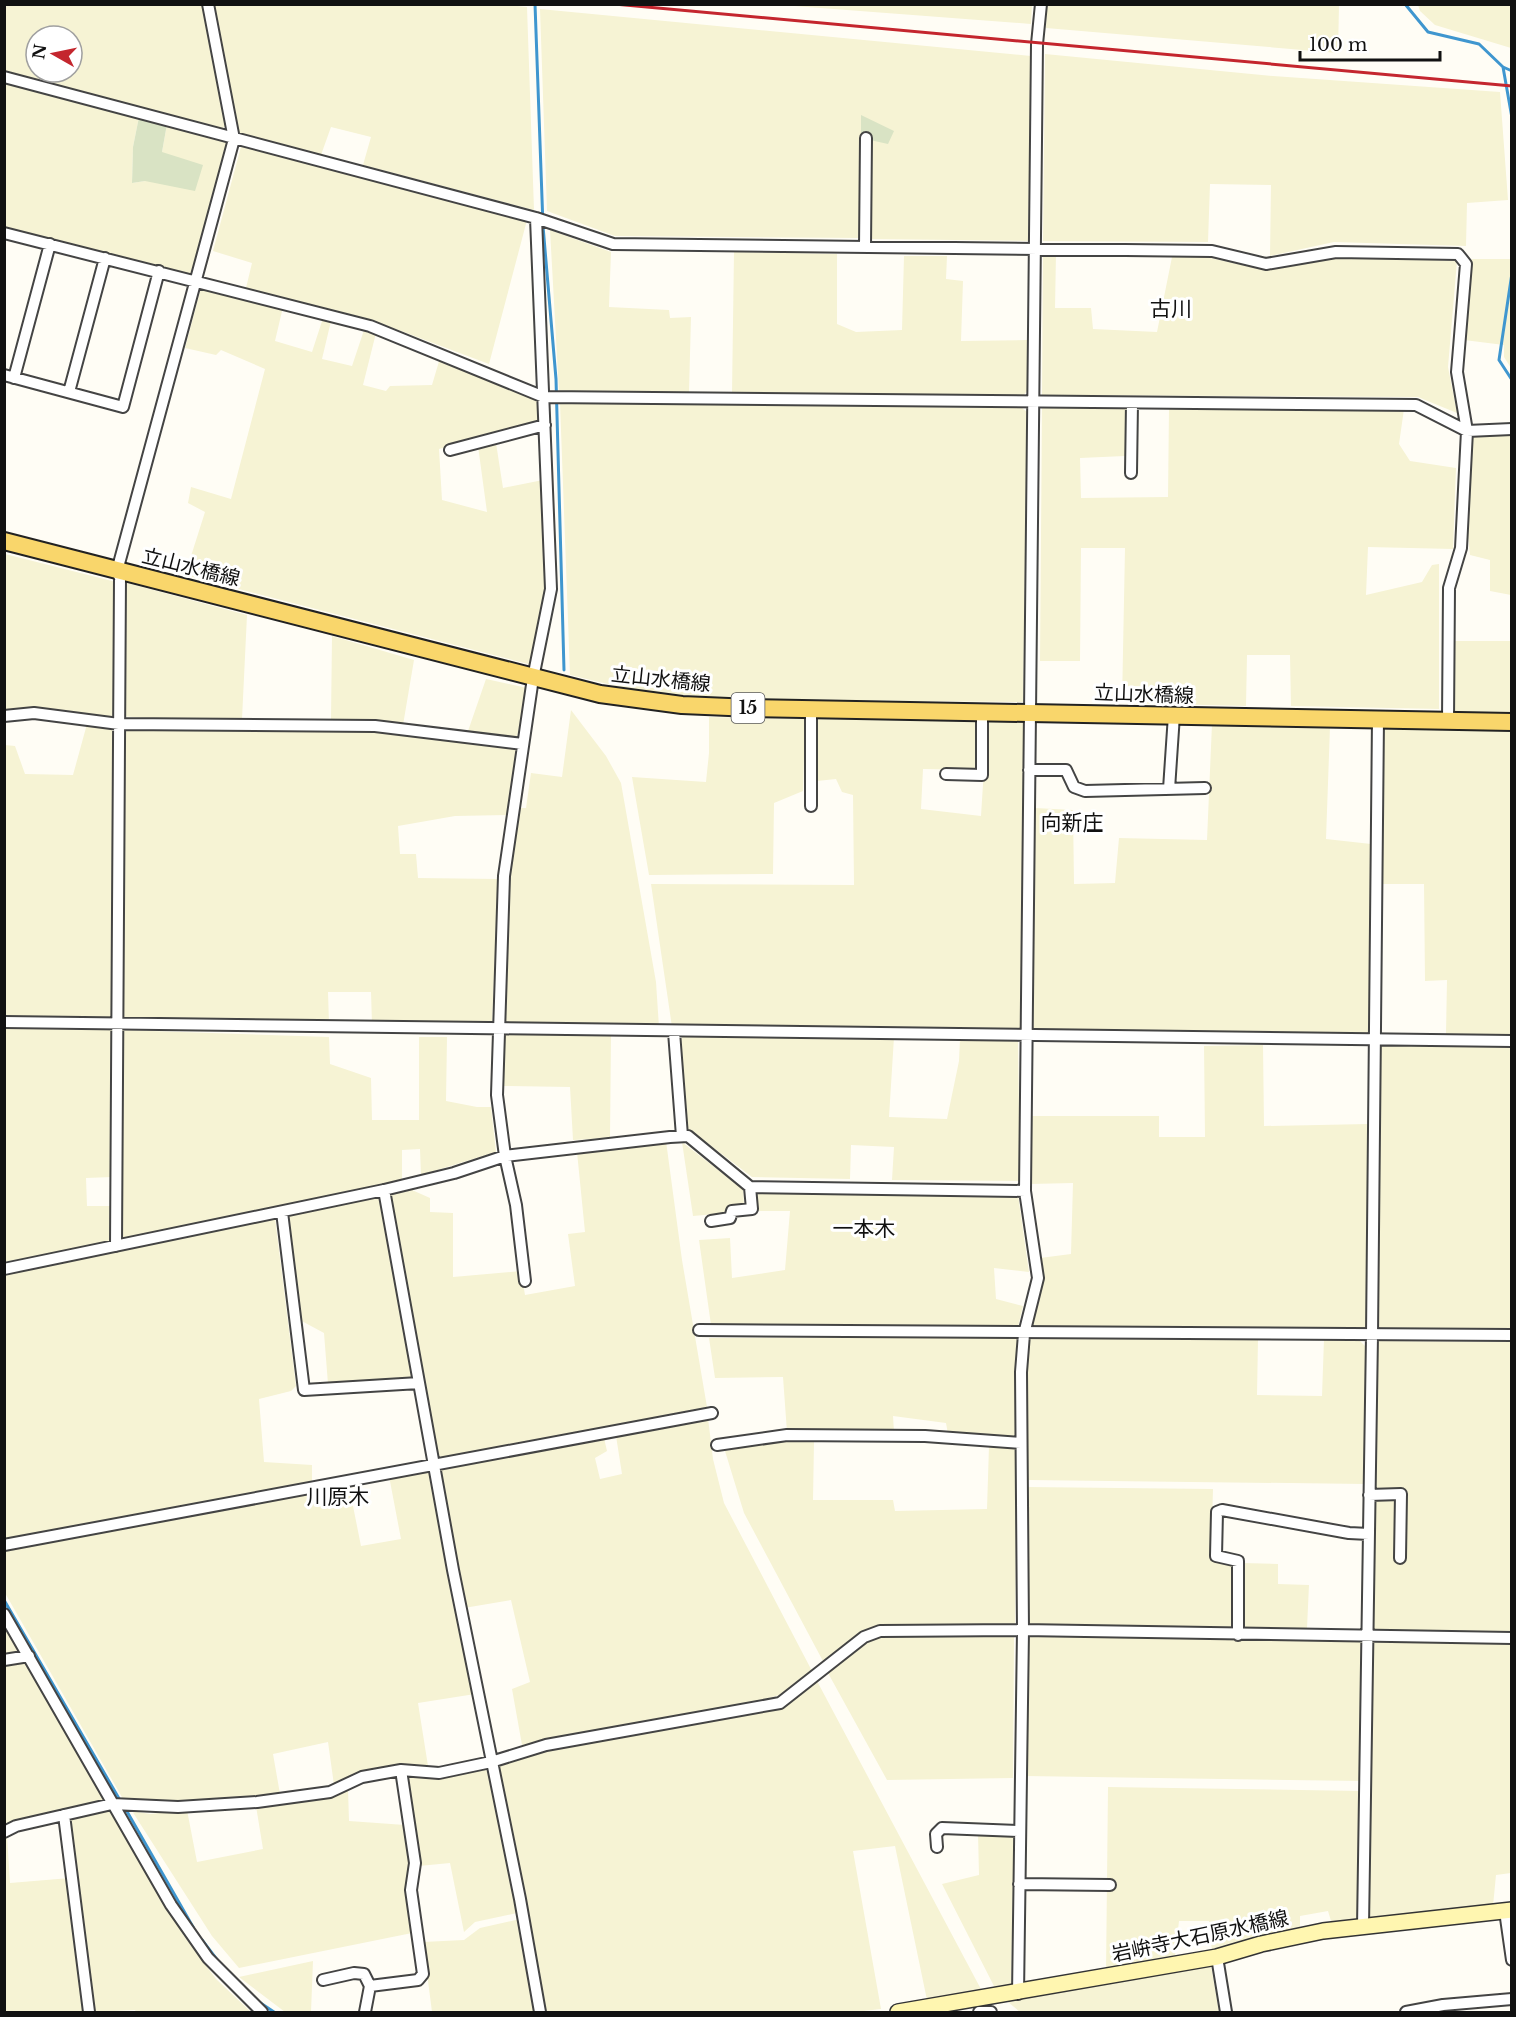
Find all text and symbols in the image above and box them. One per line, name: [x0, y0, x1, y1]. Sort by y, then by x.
north arrow: [24, 24, 84, 84]
scale bar: [1300, 24, 1440, 62]
text: 100 m: [1309, 34, 1367, 56]
text: N: [28, 43, 50, 61]
district label: 古川: [1150, 296, 1192, 322]
street label: 立山水橋線: [140, 543, 242, 591]
street label: 立山水橋線: [610, 662, 712, 696]
street label: 立山水橋線: [1094, 680, 1194, 708]
road number: 15: [732, 693, 764, 723]
district label: 向新庄: [1041, 810, 1104, 836]
district label: 一本木: [833, 1216, 896, 1242]
district label: 川原木: [307, 1484, 370, 1510]
street label: 岩峅寺大石原水橋線: [1109, 1906, 1291, 1966]

